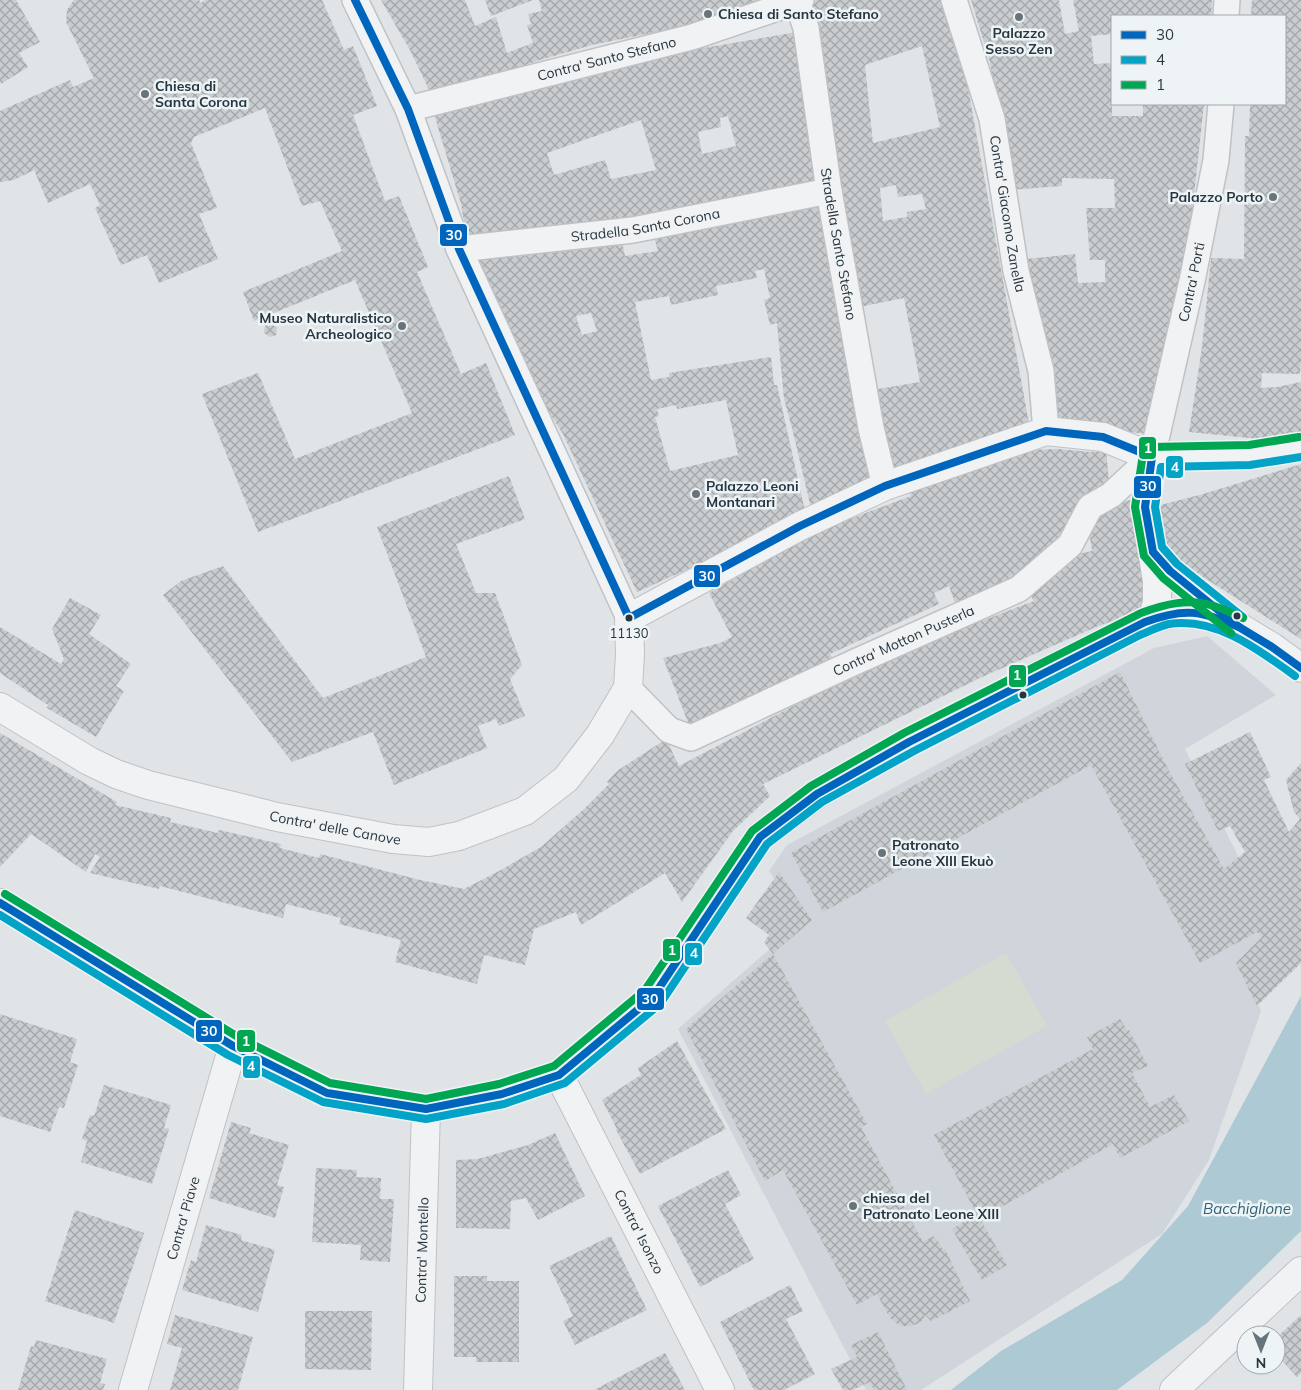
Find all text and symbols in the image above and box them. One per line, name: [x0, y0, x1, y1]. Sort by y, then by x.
place label: Chiesa di Santo Stefano: [718, 5, 879, 23]
marker: Chiesa di Santo Stefano: [702, 8, 714, 20]
marker: Palazzo Sesso Zen: [1013, 11, 1025, 23]
legend: [1111, 15, 1286, 105]
place label: Palazzo Sesso Zen: [985, 24, 1053, 58]
text: 30: [1156, 25, 1174, 44]
street label: Contra' Santo Stefano: [535, 32, 678, 85]
text: 4: [1156, 50, 1165, 69]
text: 1: [1156, 75, 1165, 94]
place label: Chiesa di Santa Corona: [155, 77, 247, 111]
marker: Chiesa di Santa Corona: [139, 88, 151, 100]
street label: Contra' Giacomo Zanella: [986, 134, 1030, 294]
street label: Stradella Santo Stefano: [817, 167, 861, 322]
place label: Palazzo Porto: [1170, 188, 1263, 206]
marker: Palazzo Porto: [1267, 191, 1279, 203]
street label: Stradella Santa Corona: [570, 204, 721, 246]
line badge: 30: [439, 223, 468, 247]
text: 30: [446, 226, 462, 244]
street label: Contra' Porti: [1174, 241, 1208, 324]
place label: Museo Naturalistico Archeologico: [259, 309, 392, 343]
marker: Museo Naturalistico Archeologico: [396, 320, 408, 332]
line badge: 1: [1138, 436, 1157, 460]
text: 1: [1144, 439, 1152, 457]
line badge: 4: [1165, 455, 1184, 479]
text: 4: [1171, 458, 1180, 476]
line badge: 30: [1133, 475, 1162, 499]
place label: Palazzo Leoni Montanari: [706, 477, 799, 511]
text: 30: [1140, 477, 1156, 495]
marker: Palazzo Leoni Montanari: [690, 488, 702, 500]
line badge: 30: [693, 564, 721, 588]
text: 30: [699, 567, 715, 585]
street label: Contra' Motton Pusterla: [830, 601, 977, 680]
unlabelled marker: [1232, 611, 1242, 621]
marker: 11130: [624, 613, 634, 623]
place label: 11130: [609, 625, 649, 641]
line badge: 1: [1008, 664, 1027, 688]
text: 1: [1013, 666, 1021, 684]
unlabelled marker: [1018, 690, 1028, 700]
street label: Contra' delle Canove: [268, 806, 401, 849]
place label: Patronato Leone XIII Ekuò: [892, 836, 994, 870]
marker: Patronato Leone XIII Ekuò: [876, 847, 888, 859]
line badge: 1: [662, 938, 681, 962]
text: 1: [668, 941, 676, 959]
line badge: 4: [684, 942, 703, 966]
text: 4: [690, 944, 699, 962]
line badge: 30: [636, 987, 665, 1011]
text: 30: [642, 990, 658, 1008]
line badge: 30: [195, 1019, 223, 1043]
text: 30: [201, 1022, 217, 1040]
line badge: 1: [236, 1029, 256, 1053]
text: 1: [242, 1032, 250, 1050]
line badge: 4: [242, 1055, 261, 1079]
text: 4: [247, 1057, 256, 1075]
street label: Contra' Piave: [162, 1174, 204, 1262]
street label: Contra' Isonzo: [610, 1187, 668, 1277]
place label: chiesa del Patronato Leone XIII: [863, 1189, 999, 1223]
street label: Contra' Montello: [411, 1197, 432, 1303]
water label: Bacchiglione: [1203, 1199, 1291, 1218]
marker: chiesa del Patronato Leone XIII: [847, 1200, 859, 1212]
north arrow: [1236, 1325, 1286, 1375]
text: N: [1256, 1354, 1266, 1372]

